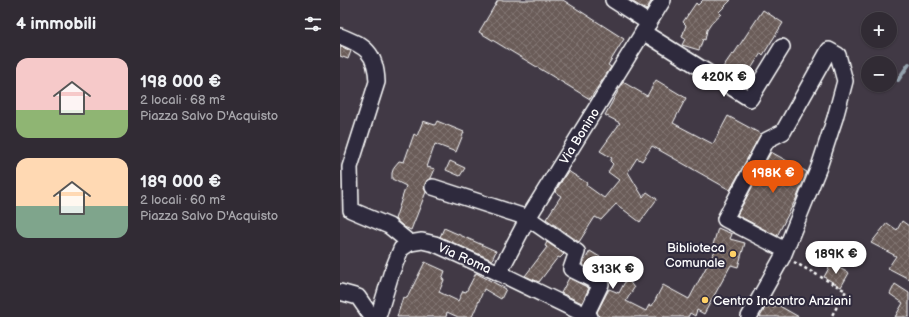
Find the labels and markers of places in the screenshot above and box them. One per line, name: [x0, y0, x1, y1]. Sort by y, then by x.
pin: 420K €: [691, 64, 757, 98]
pin: 198K €: [740, 160, 806, 194]
place label: Biblioteca Comunale: [665, 240, 725, 271]
pin: 189K €: [803, 241, 869, 275]
marker: Biblioteca Comunale: [728, 249, 738, 259]
pin: 313K €: [580, 256, 646, 290]
place label: Centro Incontro Anziani: [713, 293, 851, 309]
marker: Centro Incontro Anziani: [700, 295, 710, 305]

